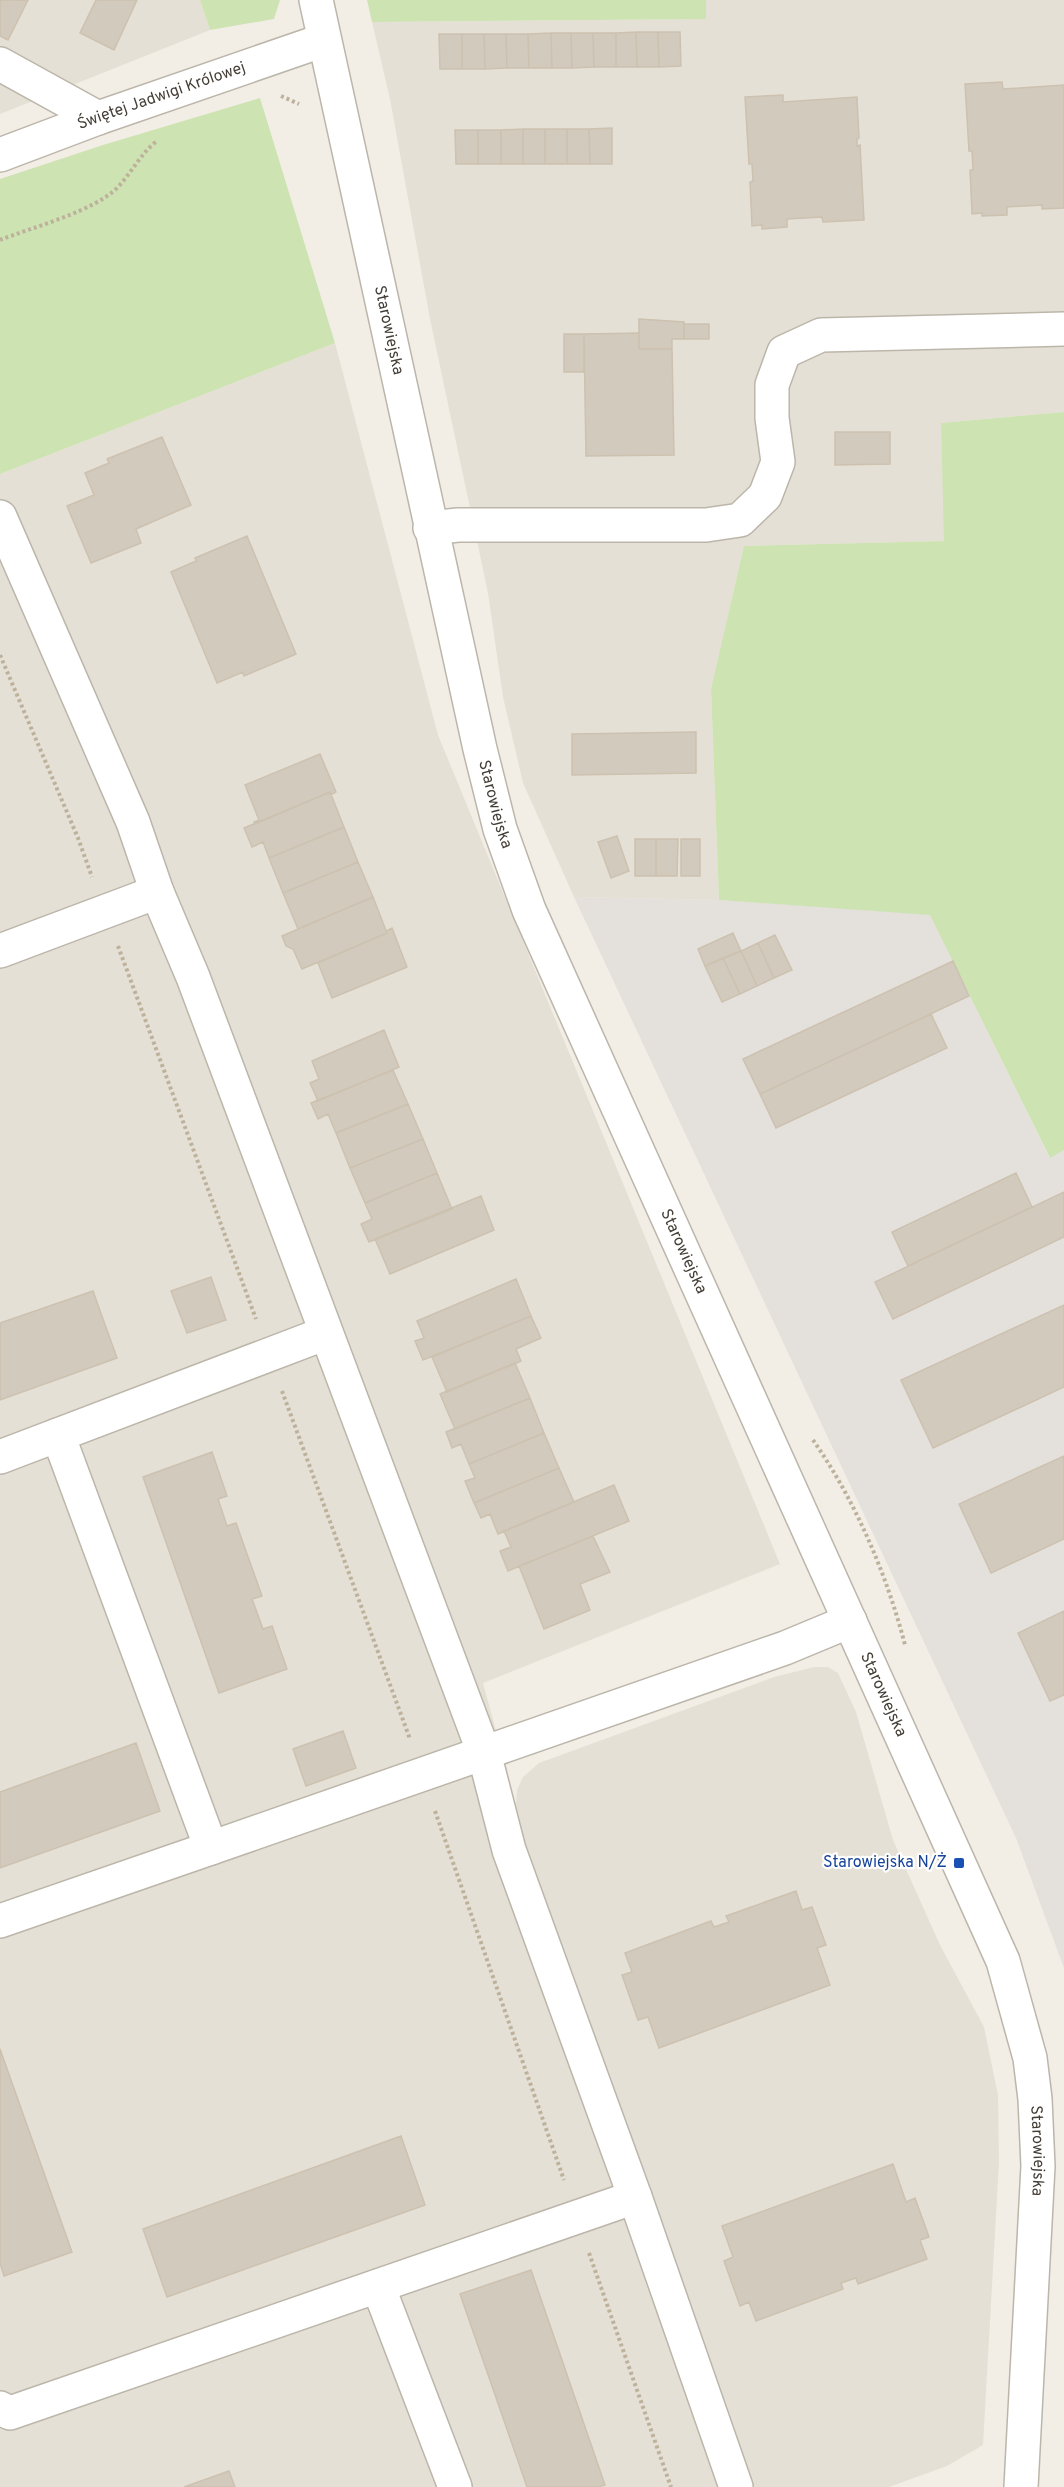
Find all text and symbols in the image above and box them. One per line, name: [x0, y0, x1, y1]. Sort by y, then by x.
street label: Świętej Jadwigi Królowej: [74, 58, 248, 135]
street label: Starowiejska: [369, 284, 408, 377]
street label: Starowiejska: [473, 758, 516, 851]
street label: Starowiejska: [655, 1206, 711, 1297]
street label: Starowiejska: [855, 1649, 911, 1740]
place label: Starowiejska N/Ż: [823, 1852, 947, 1873]
marker: Starowiejska N/Ż: [952, 1856, 966, 1870]
street label: Starowiejska: [1025, 2105, 1048, 2197]

